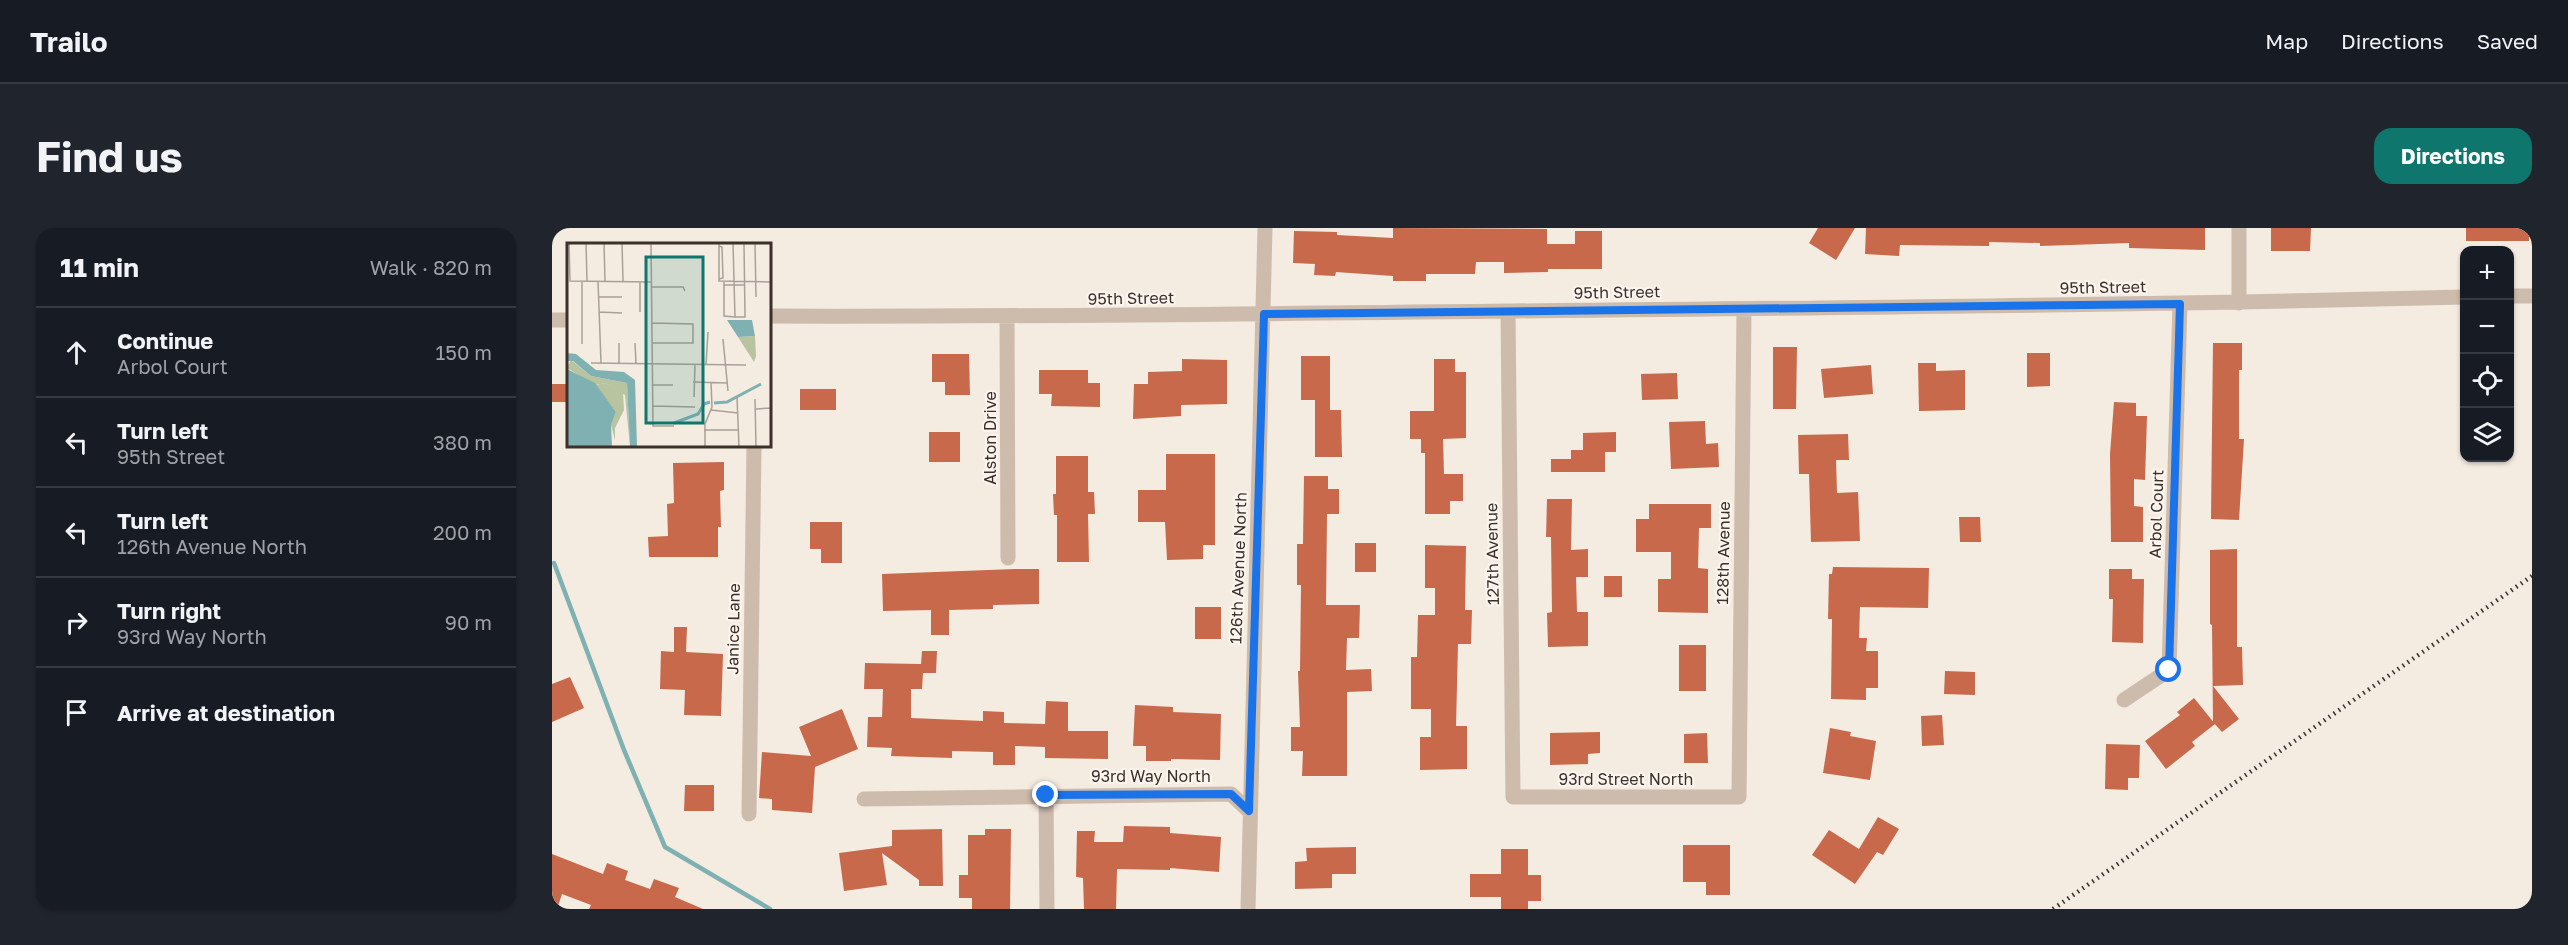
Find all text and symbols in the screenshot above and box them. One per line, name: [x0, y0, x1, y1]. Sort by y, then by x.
text: Trailo: [30, 25, 108, 58]
text: Map: [2265, 28, 2308, 54]
text: Directions: [2341, 28, 2444, 54]
text: Saved: [2477, 28, 2538, 54]
button: Directions: [2374, 128, 2532, 184]
text: Find us: [36, 131, 183, 181]
inset map: [567, 243, 771, 447]
map controls: [2460, 246, 2514, 462]
button: +: [2460, 246, 2514, 300]
text: 11 min: [60, 252, 139, 283]
text: Walk · 820 m: [370, 255, 492, 279]
street label: 95th Street: [2060, 276, 2146, 298]
street label: 95th Street: [1574, 281, 1660, 303]
street label: 95th Street: [1088, 287, 1174, 309]
button: −: [2460, 300, 2514, 354]
text: Continue: [117, 327, 213, 354]
icon: ahead: [60, 336, 93, 369]
text: 150 m: [436, 340, 492, 364]
text: Arbol Court: [117, 354, 228, 378]
button: locate: [2460, 354, 2514, 408]
street label: Alston Drive: [980, 391, 1000, 485]
button: layers: [2460, 408, 2514, 462]
text: Turn left: [117, 417, 208, 444]
icon: left: [60, 426, 93, 459]
text: 380 m: [433, 430, 492, 454]
text: 95th Street: [117, 444, 225, 468]
street label: Arbol Court: [2144, 469, 2168, 559]
street label: 126th Avenue North: [1225, 492, 1251, 644]
street label: 128th Avenue: [1712, 501, 1734, 605]
street label: 127th Avenue: [1481, 503, 1503, 605]
text: Turn left: [117, 507, 208, 534]
icon: left: [60, 516, 93, 549]
text: 200 m: [433, 520, 492, 544]
text: 126th Avenue North: [117, 534, 307, 558]
street label: Janice Lane: [722, 583, 744, 675]
text: Turn right: [117, 597, 221, 624]
icon: right: [60, 606, 93, 639]
text: 90 m: [445, 610, 492, 634]
text: 93rd Way North: [117, 624, 267, 648]
route start: [2155, 656, 2181, 682]
icon: arrive: [60, 696, 93, 729]
text: Arrive at destination: [117, 699, 335, 726]
street label: 93rd Way North: [1091, 766, 1211, 786]
street label: 93rd Street North: [1559, 769, 1693, 789]
route end: [1032, 781, 1058, 807]

